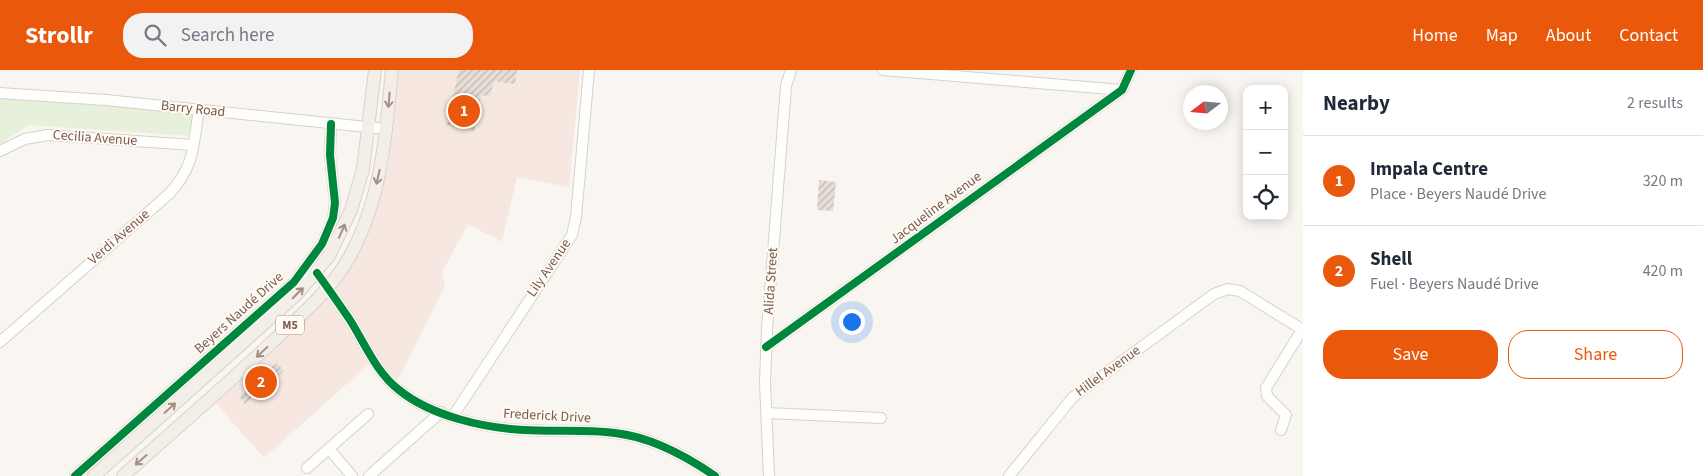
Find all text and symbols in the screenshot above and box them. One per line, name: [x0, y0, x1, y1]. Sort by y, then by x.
search box: [123, 13, 473, 58]
text: Strollr: [25, 18, 93, 53]
icon: search: [141, 21, 169, 49]
text: Search here: [181, 22, 274, 49]
text: Home: [1412, 23, 1458, 48]
text: Map: [1486, 23, 1518, 48]
text: About: [1546, 23, 1591, 48]
text: Contact: [1619, 23, 1678, 48]
north arrow: [1183, 85, 1228, 130]
map controls: [1243, 85, 1288, 220]
button: +: [1243, 85, 1288, 130]
text: Nearby: [1323, 88, 1390, 118]
one-way arrow: [384, 91, 394, 107]
pin: 1: [448, 92, 480, 130]
text: 2 results: [1627, 92, 1683, 114]
street label: Barry Road: [160, 96, 226, 122]
street label: Cecilia Avenue: [52, 125, 138, 151]
button: −: [1243, 130, 1288, 175]
text: Impala Centre: [1370, 156, 1488, 183]
street label: Jacqueline Avenue: [886, 167, 986, 249]
one-way arrow: [373, 169, 382, 185]
text: 1: [1335, 170, 1343, 192]
text: 320 m: [1643, 170, 1683, 192]
button: locate: [1243, 175, 1288, 220]
text: Place · Beyers Naudé Drive: [1370, 183, 1546, 205]
street label: Verdi Avenue: [84, 205, 154, 269]
one-way arrow: [337, 224, 347, 239]
street label: Lily Avenue: [522, 235, 576, 301]
street label: Alida Street: [759, 246, 783, 315]
text: Shell: [1370, 246, 1412, 273]
text: 2: [1335, 260, 1343, 282]
text: 420 m: [1643, 260, 1683, 282]
street label: Beyers Naudé Drive: [190, 267, 288, 358]
text: Fuel · Beyers Naudé Drive: [1370, 273, 1539, 295]
one-way arrow: [292, 287, 304, 299]
your location: [839, 309, 865, 335]
road number: M5: [276, 316, 304, 334]
button: Save: [1323, 330, 1498, 379]
button: Share: [1508, 330, 1683, 379]
street label: Hillel Avenue: [1071, 340, 1145, 401]
one-way arrow: [255, 346, 268, 358]
pin: 2: [245, 363, 277, 401]
one-way arrow: [163, 403, 176, 414]
street label: Frederick Drive: [503, 404, 591, 428]
one-way arrow: [134, 454, 147, 466]

